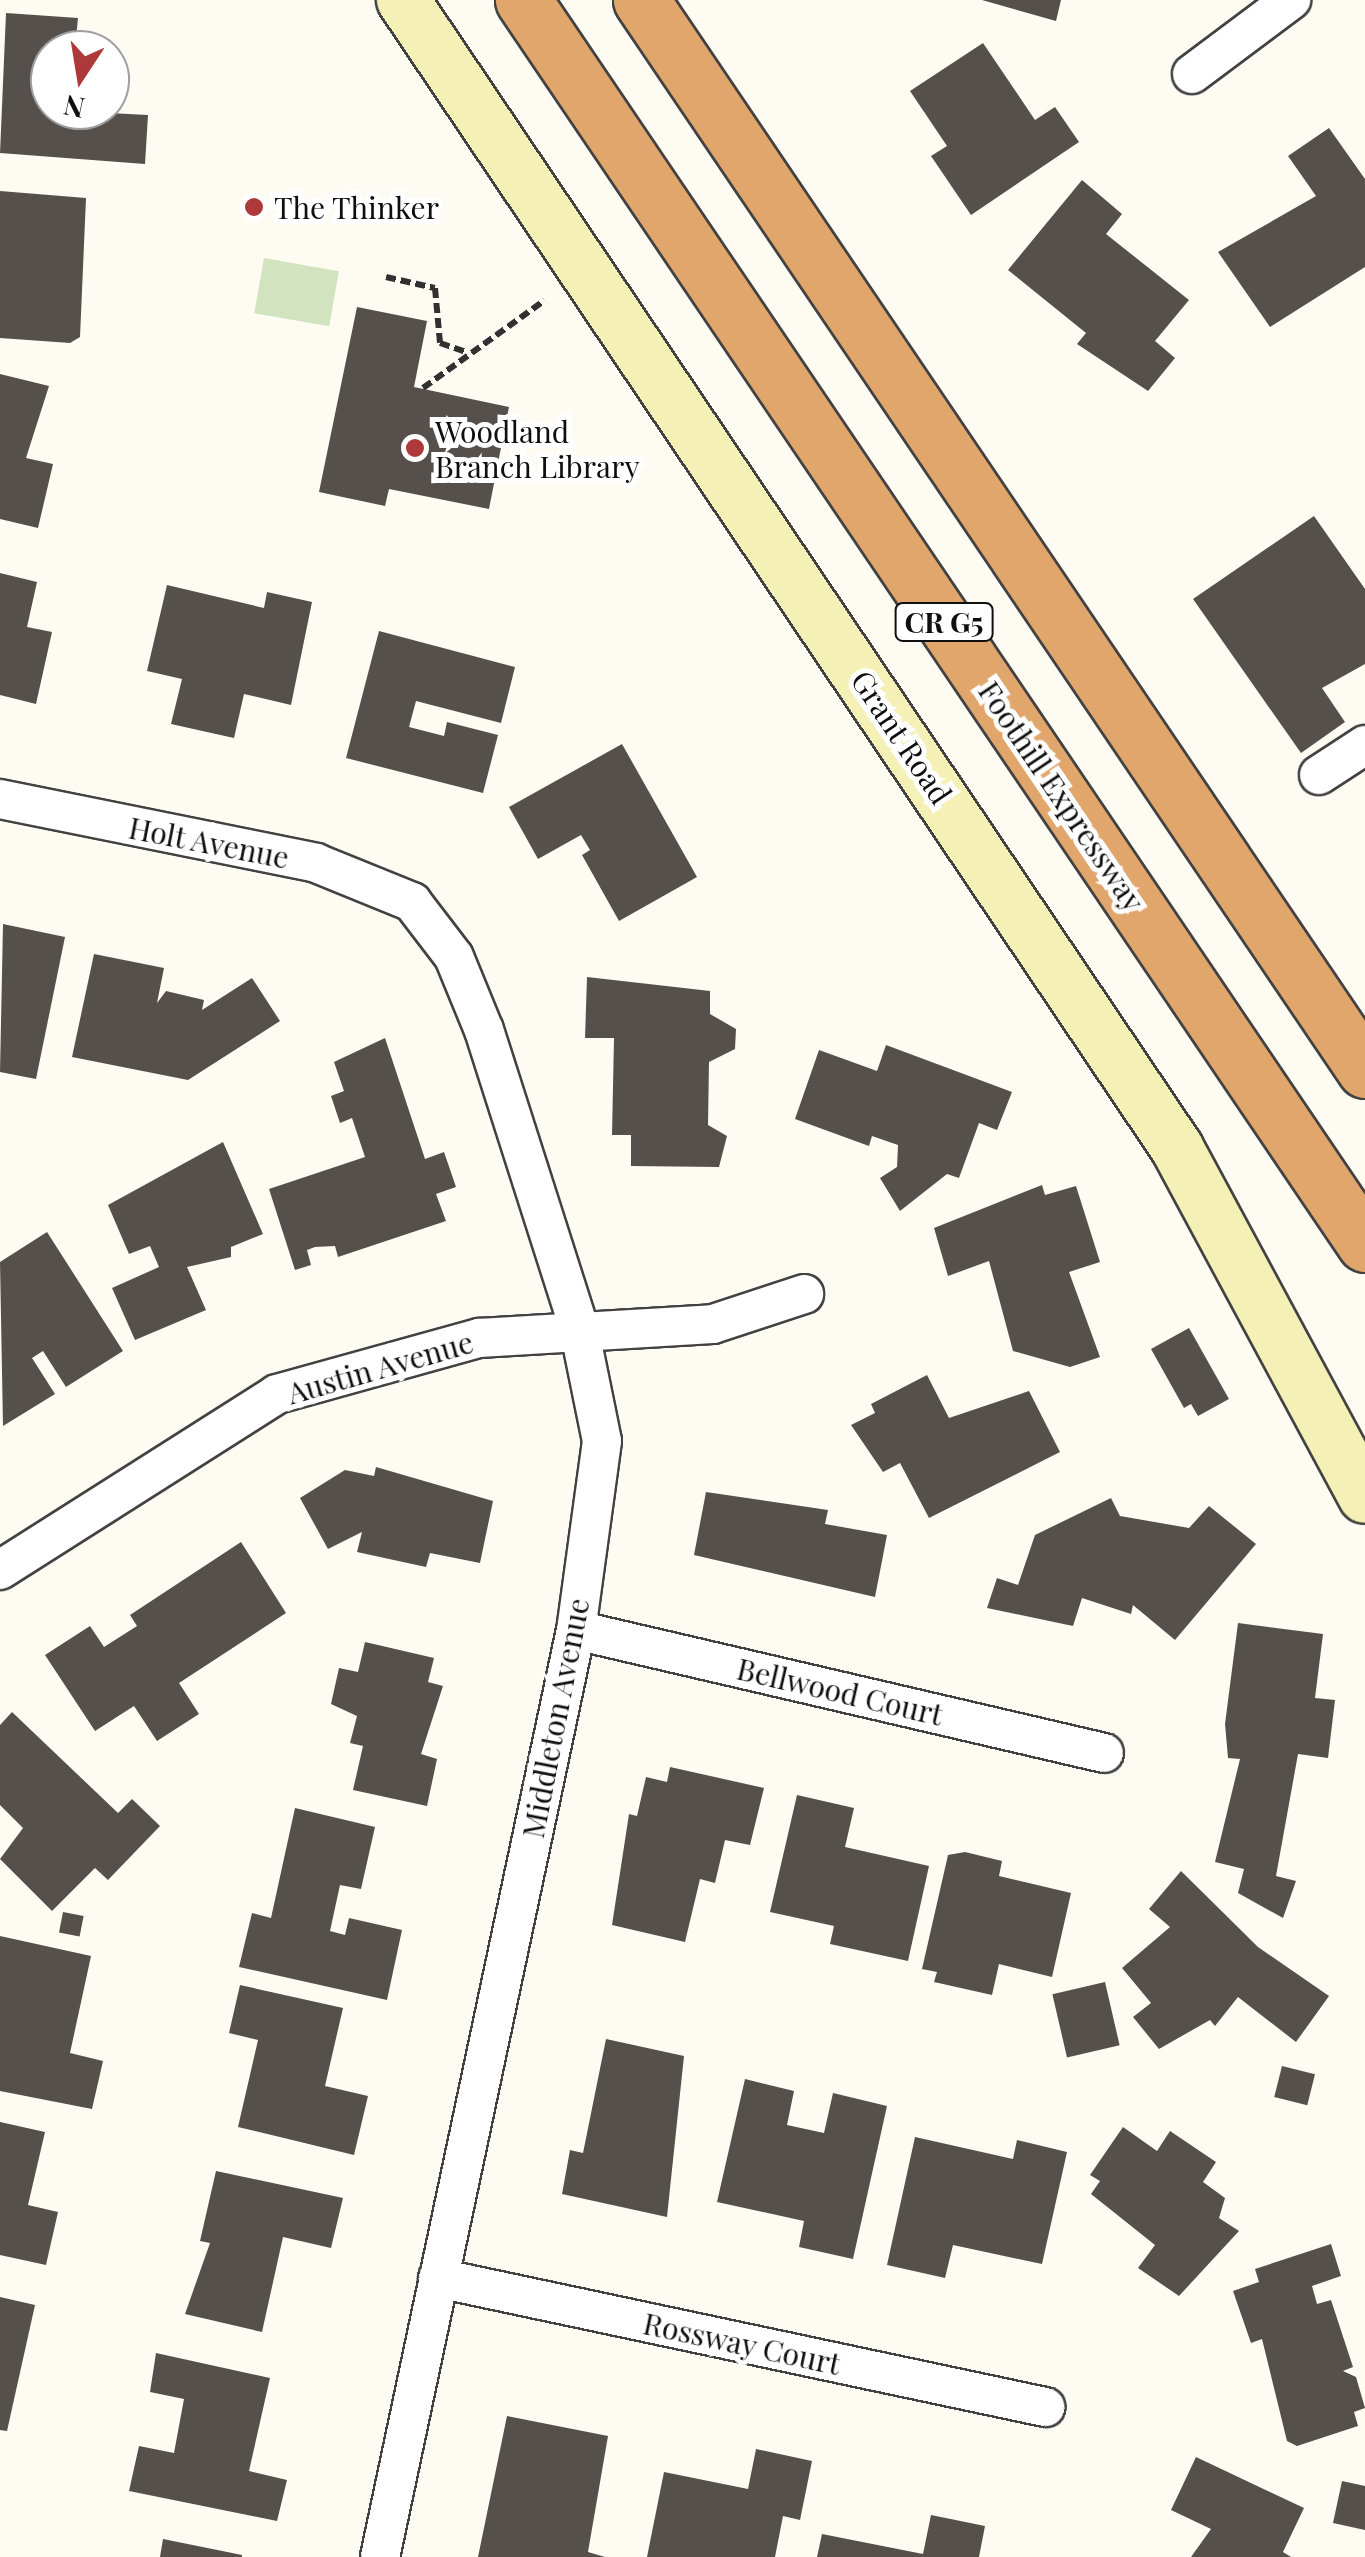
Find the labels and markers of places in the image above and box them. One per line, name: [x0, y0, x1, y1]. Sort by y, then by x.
place label: The Thinker: [274, 189, 440, 225]
marker: The Thinker: [243, 196, 265, 218]
place label: Woodland Branch Library: [435, 413, 640, 484]
marker: Woodland Branch Library: [404, 437, 426, 459]

